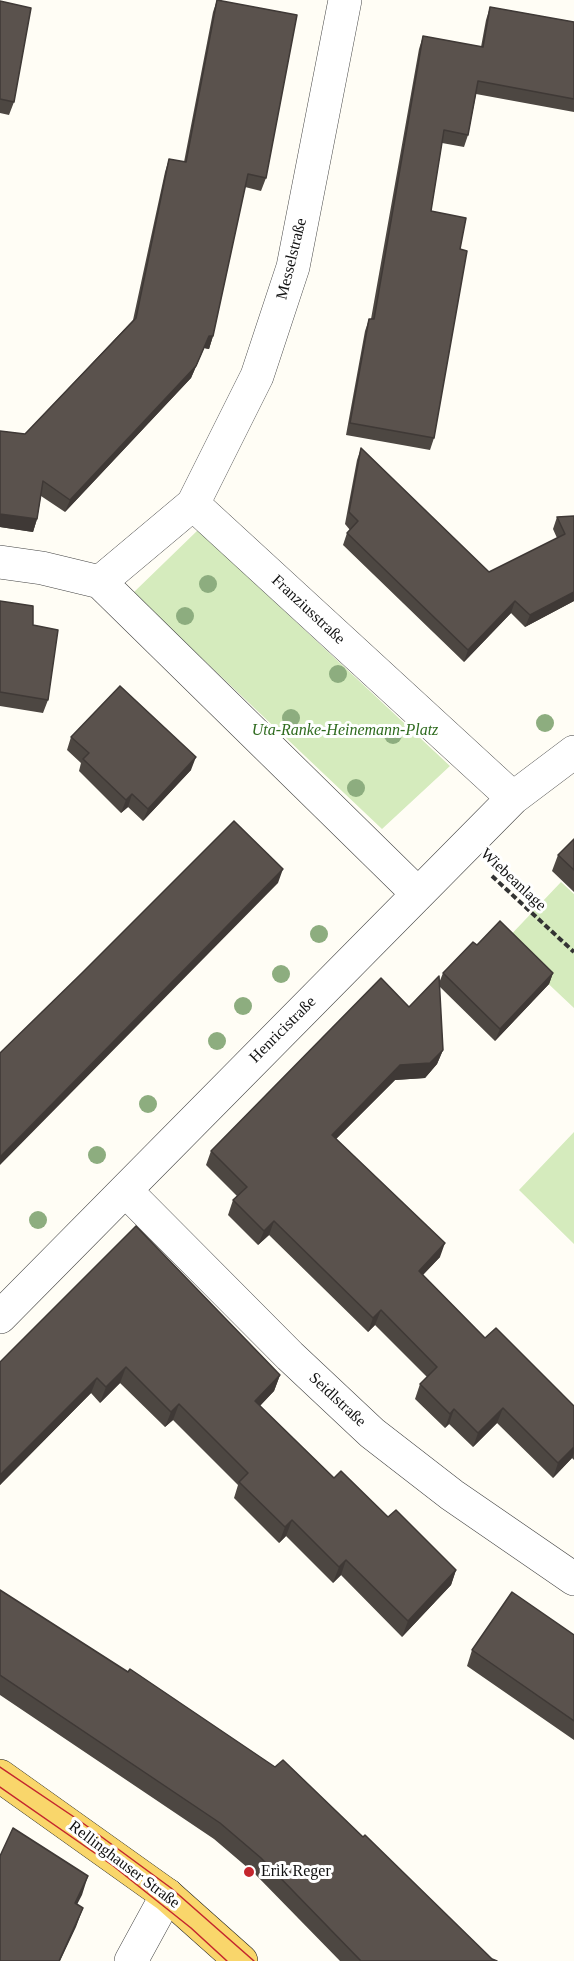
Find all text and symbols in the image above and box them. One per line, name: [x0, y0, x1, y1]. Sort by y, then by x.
street label: Messelstraße: [273, 216, 311, 302]
street label: Franziusstraße: [267, 571, 349, 649]
park label: Uta-Ranke-Heinemann-Platz: [252, 721, 438, 741]
street label: Wiebeanlage: [476, 845, 550, 915]
street label: Henricistraße: [246, 993, 320, 1067]
street label: Seidlstraße: [304, 1369, 370, 1431]
street label: Rellinghauser Straße: [65, 1817, 183, 1913]
place label: Erik Reger: [261, 1862, 331, 1882]
marker: Erik Reger: [242, 1865, 256, 1879]

